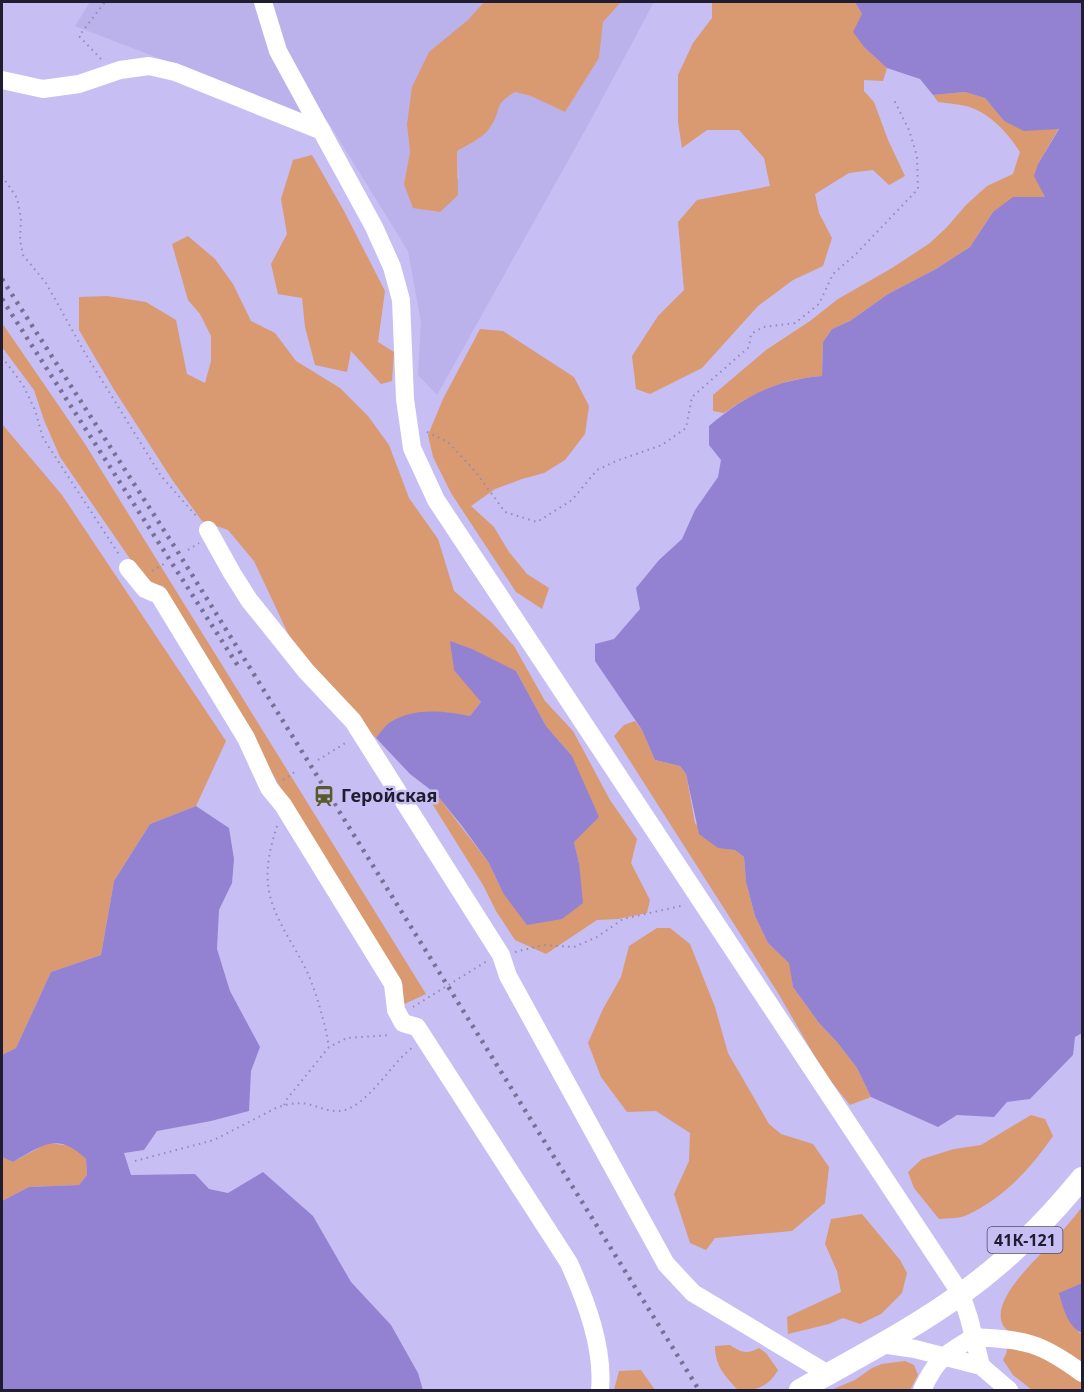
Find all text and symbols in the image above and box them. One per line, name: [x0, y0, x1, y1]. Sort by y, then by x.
place label: Геройская: [341, 783, 437, 807]
station icon: Геройская: [312, 784, 336, 808]
road number: 41К-121: [988, 1227, 1062, 1253]

